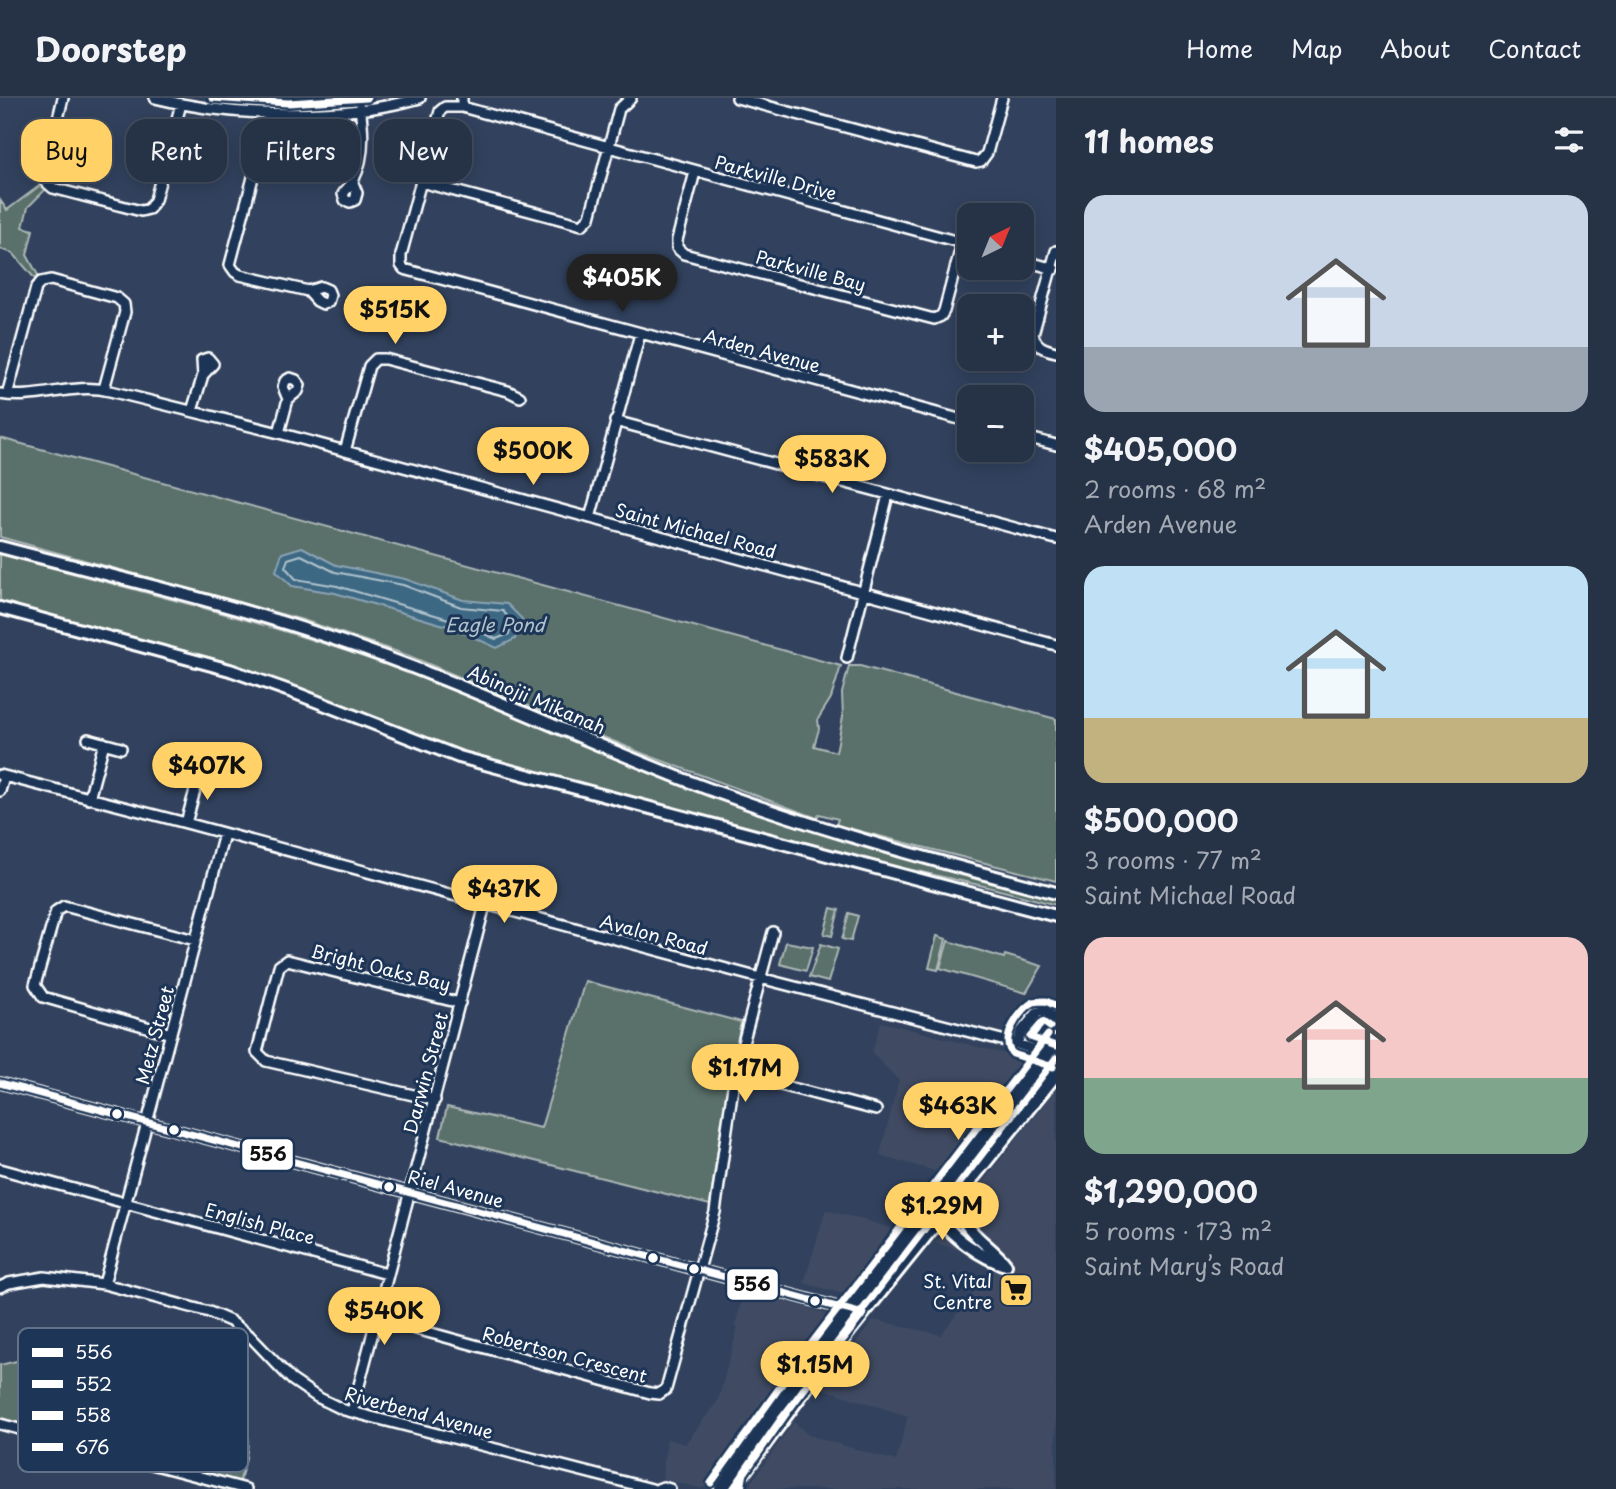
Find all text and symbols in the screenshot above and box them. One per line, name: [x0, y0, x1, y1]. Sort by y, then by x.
text: Doorstep: [35, 23, 187, 73]
text: Home: [1186, 30, 1253, 66]
text: Map: [1291, 30, 1342, 66]
text: About: [1380, 30, 1450, 66]
text: Contact: [1488, 30, 1581, 66]
text: 11 homes: [1084, 118, 1214, 163]
chip: Buy: [21, 119, 112, 182]
chip: Rent: [126, 119, 227, 182]
chip: Filters: [241, 119, 360, 182]
chip: New: [374, 119, 472, 182]
icon: filters: [1550, 121, 1588, 159]
street label: Parkville Drive: [712, 148, 840, 206]
north arrow: [957, 203, 1034, 280]
map controls: [957, 203, 1034, 462]
icon: home: [1273, 240, 1399, 366]
street label: Parkville Bay: [753, 242, 869, 298]
pin: $405K: [573, 254, 671, 314]
text: $405K: [582, 259, 662, 294]
pin: $515K: [346, 286, 444, 346]
text: $515K: [360, 291, 430, 326]
button: +: [957, 294, 1034, 371]
street label: Arden Avenue: [701, 321, 824, 379]
button: −: [957, 385, 1034, 462]
text: $405,000: [1084, 426, 1237, 471]
pin: $500K: [484, 428, 582, 487]
text: $500K: [493, 432, 573, 467]
pin: $583K: [783, 436, 881, 495]
text: $583K: [794, 440, 870, 475]
text: 2 rooms · 68 m²: [1084, 471, 1266, 506]
street label: Saint Michael Road: [612, 495, 780, 565]
text: Arden Avenue: [1084, 506, 1237, 541]
water label: Eagle Pond: [445, 610, 548, 638]
icon: home: [1273, 611, 1399, 737]
street label: Abinojii Mikanah: [464, 658, 610, 740]
pin: $407K: [158, 742, 256, 802]
text: $407K: [168, 747, 246, 782]
text: $500,000: [1084, 797, 1239, 842]
text: 3 rooms · 77 m²: [1084, 842, 1262, 877]
pin: $437K: [455, 866, 553, 925]
text: $437K: [467, 870, 541, 905]
text: Saint Michael Road: [1084, 877, 1296, 912]
street label: Avalon Road: [597, 907, 711, 961]
street label: Bright Oaks Bay: [308, 937, 454, 997]
icon: home: [1273, 982, 1399, 1108]
street label: Metz Street: [128, 983, 180, 1087]
street label: Darwin Street: [396, 1009, 454, 1137]
pin: $1.17M: [688, 1044, 802, 1104]
text: $1.17M: [708, 1049, 782, 1084]
pin: $463K: [909, 1082, 1007, 1142]
text: $463K: [919, 1087, 997, 1122]
unlabelled marker: [110, 1107, 124, 1121]
unlabelled marker: [167, 1123, 181, 1137]
line badge: 556: [241, 1138, 294, 1171]
text: 556: [249, 1139, 287, 1167]
street label: Riel Avenue: [405, 1162, 507, 1214]
text: $1,290,000: [1084, 1168, 1258, 1213]
unlabelled marker: [382, 1180, 396, 1194]
pin: $1.29M: [885, 1182, 999, 1242]
text: $1.29M: [901, 1187, 983, 1222]
street label: English Place: [202, 1195, 318, 1251]
text: 5 rooms · 173 m²: [1084, 1213, 1272, 1248]
text: Saint Mary’s Road: [1084, 1248, 1284, 1283]
unlabelled marker: [646, 1251, 660, 1265]
unlabelled marker: [687, 1262, 701, 1276]
place label: St. Vital Centre: [923, 1267, 992, 1315]
line badge: 556: [726, 1268, 779, 1301]
text: 556: [733, 1269, 771, 1297]
supermarket icon: St. Vital Centre: [997, 1271, 1035, 1309]
pin: $540K: [335, 1288, 433, 1347]
text: $540K: [344, 1292, 424, 1327]
unlabelled marker: [808, 1294, 822, 1308]
street label: Robertson Crescent: [480, 1319, 650, 1389]
legend: [18, 1328, 248, 1472]
text: 556: [75, 1337, 113, 1365]
pin: $1.15M: [758, 1342, 872, 1401]
text: $1.15M: [777, 1346, 853, 1381]
text: 552: [75, 1369, 112, 1397]
street label: Riverbend Avenue: [342, 1379, 497, 1445]
text: 558: [75, 1400, 111, 1428]
text: 676: [75, 1432, 109, 1460]

